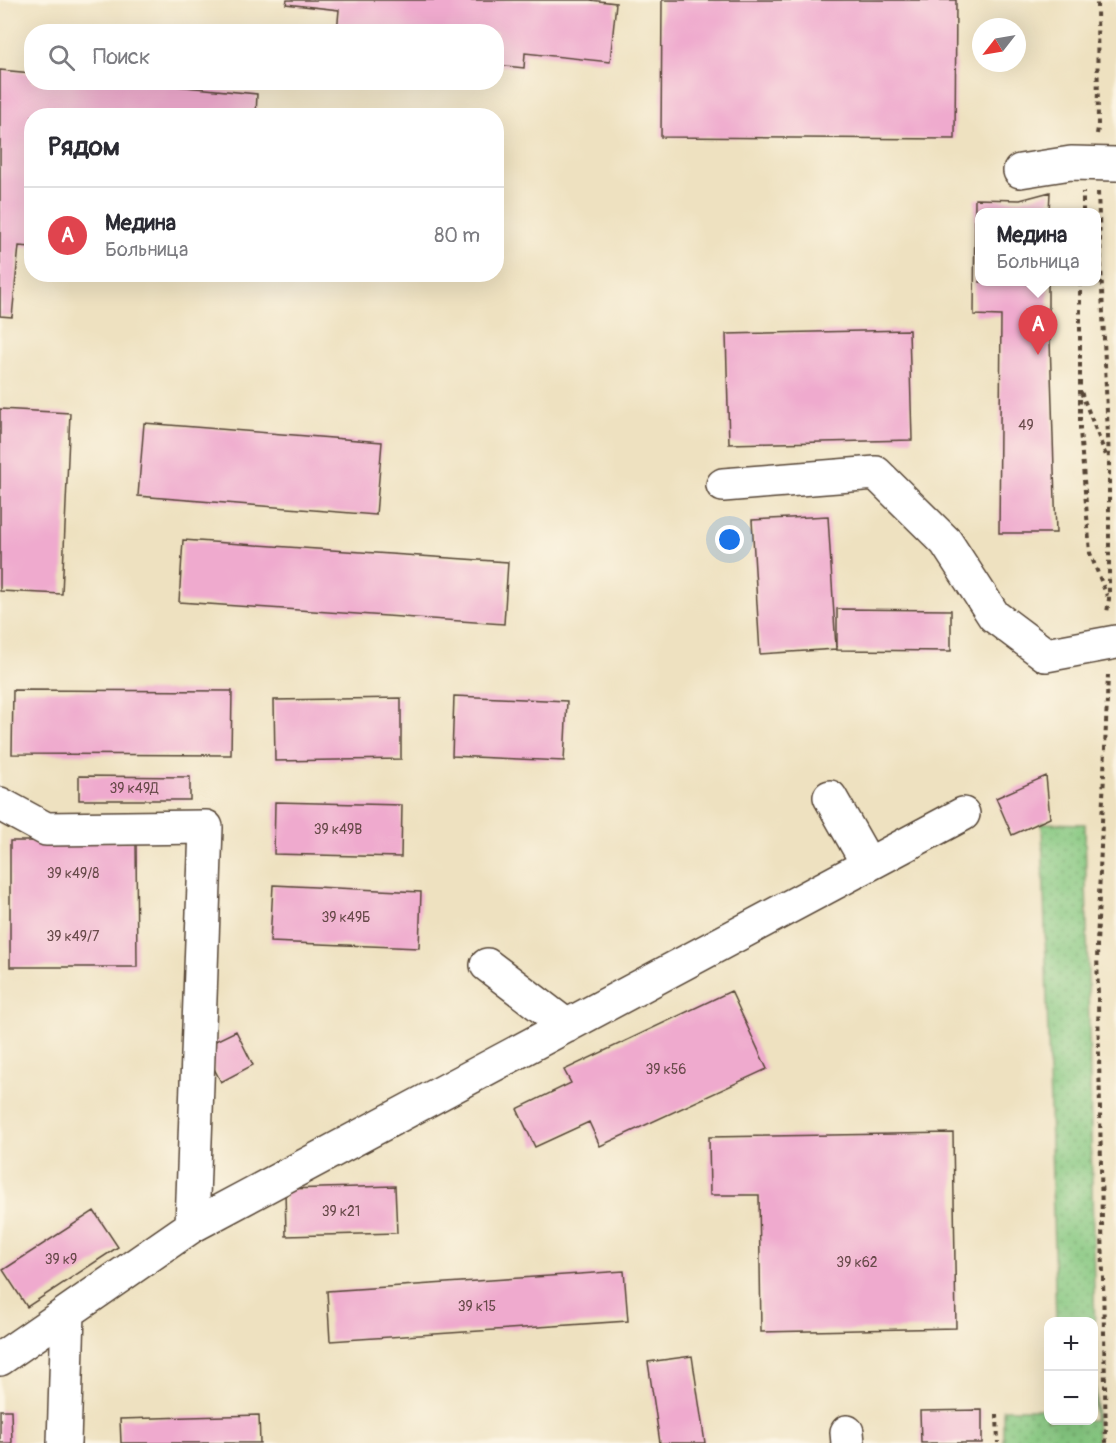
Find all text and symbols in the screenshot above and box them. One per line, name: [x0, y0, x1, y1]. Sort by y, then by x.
north arrow: [972, 18, 1026, 72]
search box: [24, 24, 504, 90]
icon: search: [45, 41, 78, 74]
text: Поиск: [93, 43, 150, 71]
text: Рядом: [48, 131, 120, 163]
popup: [975, 208, 1101, 286]
text: Медина: [105, 209, 176, 237]
text: Медина: [996, 221, 1067, 249]
text: A: [61, 223, 74, 248]
text: 80 m: [434, 223, 480, 248]
text: Больница: [105, 237, 188, 262]
text: Больница: [996, 249, 1080, 274]
pin: A: [1018, 306, 1058, 355]
house number: 49: [1018, 417, 1034, 434]
your location: [715, 525, 744, 554]
house number: 39 к49Д: [109, 780, 159, 797]
house number: 39 к49В: [314, 821, 362, 838]
house number: 39 к49/8: [47, 865, 99, 882]
house number: 39 к49Б: [321, 909, 371, 926]
house number: 39 к49/7: [46, 928, 100, 945]
house number: 39 к56: [645, 1061, 687, 1078]
house number: 39 к21: [322, 1203, 360, 1220]
house number: 39 к9: [45, 1251, 77, 1268]
house number: 39 к62: [836, 1254, 878, 1271]
house number: 39 к15: [458, 1298, 496, 1315]
map controls: [1044, 1317, 1098, 1425]
button: +: [1044, 1317, 1098, 1371]
button: −: [1044, 1371, 1098, 1425]

